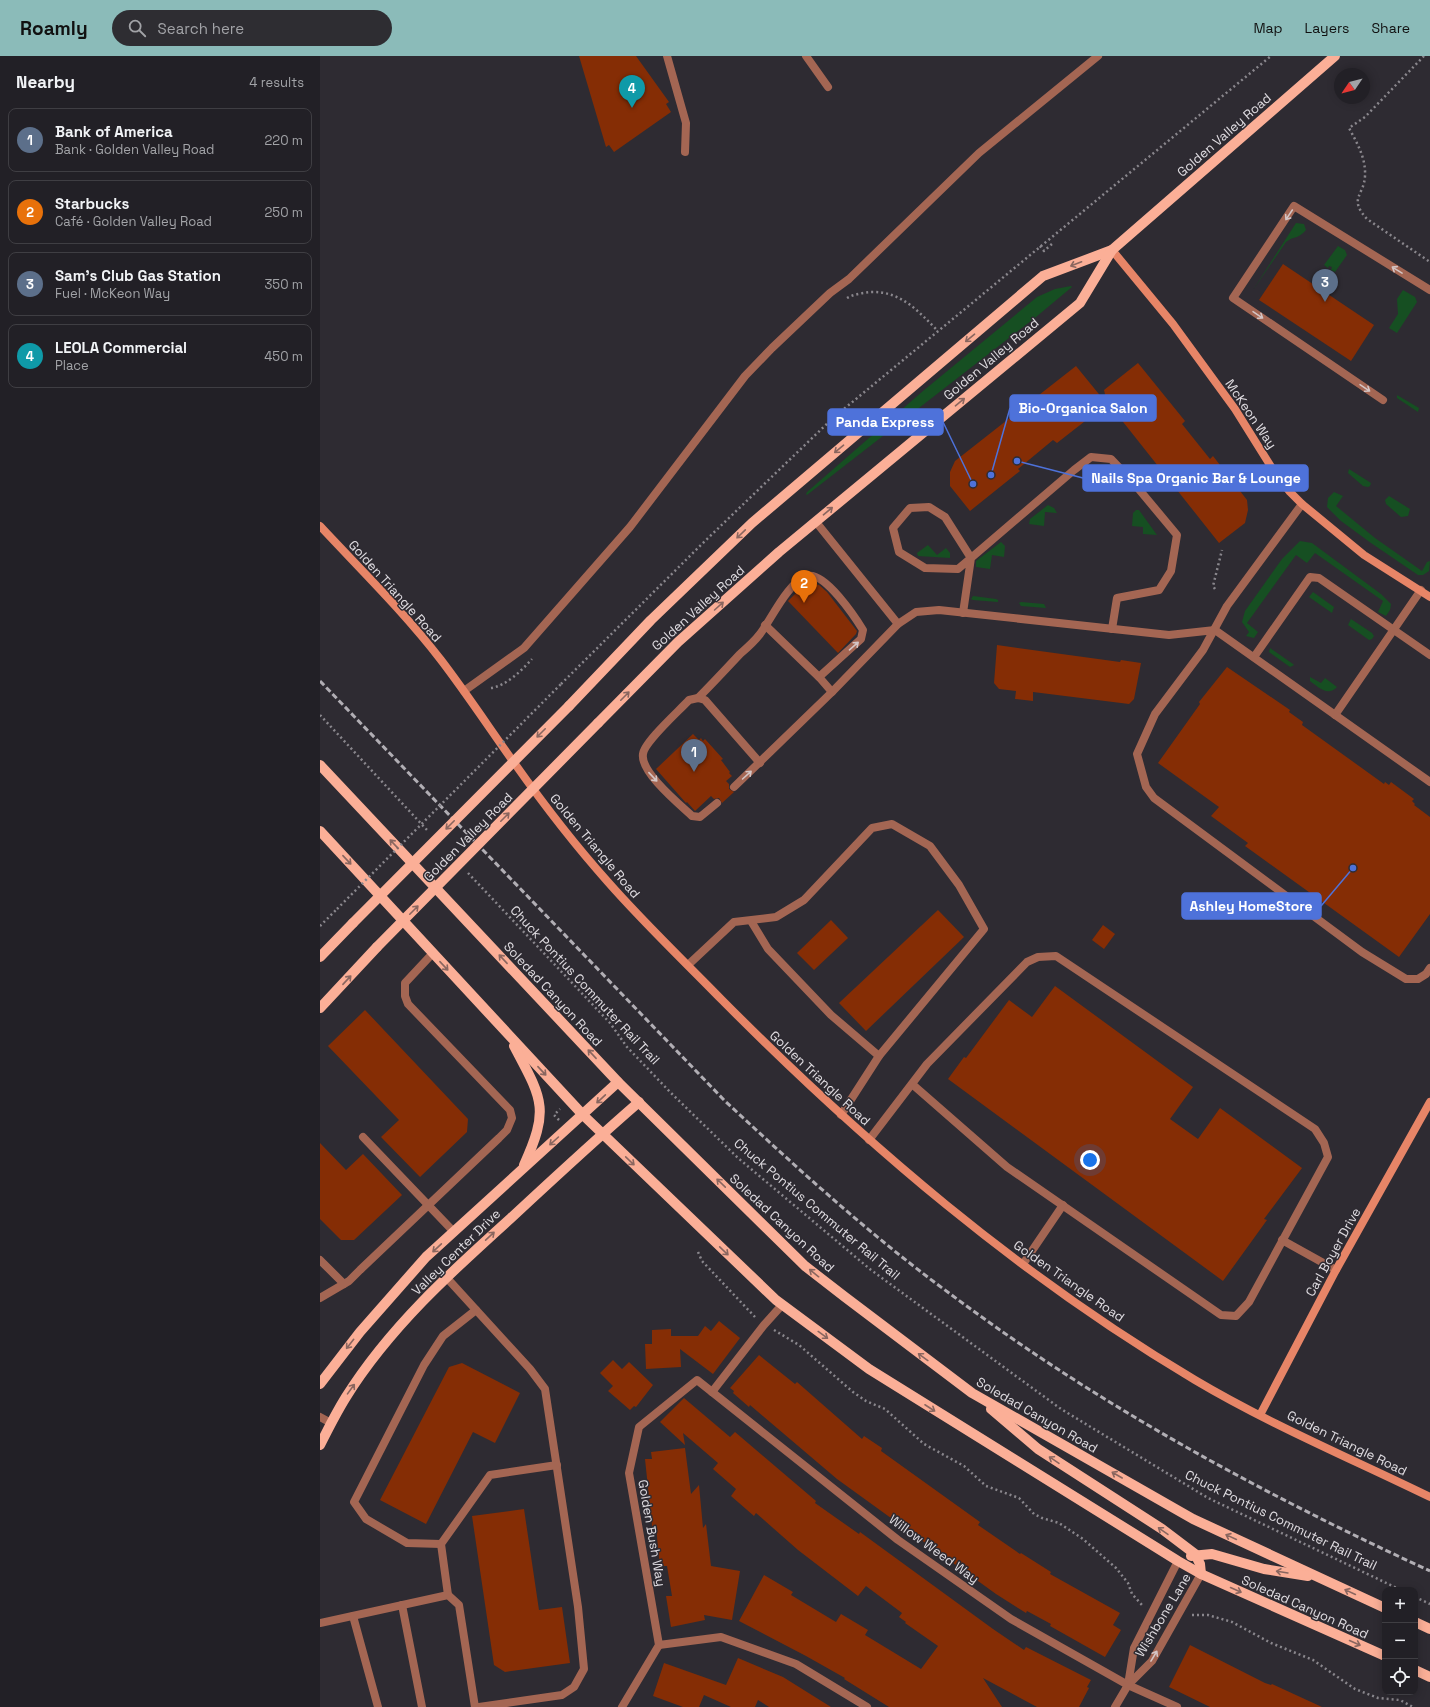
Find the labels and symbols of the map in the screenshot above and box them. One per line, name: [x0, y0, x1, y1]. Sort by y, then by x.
north arrow: [1334, 68, 1370, 104]
pin: 4: [619, 75, 645, 108]
street label: Golden Valley Road: [1173, 89, 1275, 181]
one-way arrow: [1285, 209, 1293, 220]
one-way arrow: [1070, 260, 1082, 268]
one-way arrow: [1391, 265, 1403, 273]
pin: 3: [1312, 269, 1338, 302]
one-way arrow: [1252, 311, 1263, 319]
street label: Golden Valley Road: [940, 314, 1042, 404]
one-way arrow: [965, 333, 976, 342]
street label: McKeon Way: [1222, 376, 1280, 452]
one-way arrow: [1359, 384, 1370, 392]
callout: Bio-Organica Salon: [1010, 395, 1156, 421]
one-way arrow: [955, 397, 966, 406]
text: Bio-Organica Salon: [1018, 399, 1148, 417]
callout: Panda Express: [828, 409, 943, 435]
text: Panda Express: [836, 413, 934, 431]
one-way arrow: [835, 444, 845, 453]
callout: Nails Spa Organic Bar & Lounge: [1083, 465, 1308, 491]
text: Nails Spa Organic Bar & Lounge: [1091, 469, 1301, 487]
one-way arrow: [823, 507, 833, 516]
one-way arrow: [736, 529, 746, 539]
street label: Golden Triangle Road: [345, 536, 445, 646]
street label: Golden Valley Road: [648, 562, 748, 654]
pin: 2: [791, 570, 817, 603]
one-way arrow: [714, 601, 724, 610]
one-way arrow: [848, 641, 859, 650]
one-way arrow: [620, 691, 630, 701]
one-way arrow: [537, 728, 546, 738]
pin: 1: [681, 739, 707, 772]
one-way arrow: [742, 770, 752, 779]
one-way arrow: [648, 772, 658, 782]
street label: Golden Valley Road: [420, 789, 516, 885]
street label: Golden Triangle Road: [546, 790, 644, 902]
one-way arrow: [500, 812, 510, 822]
one-way arrow: [445, 820, 455, 830]
one-way arrow: [389, 839, 399, 849]
one-way arrow: [342, 855, 351, 865]
callout: Ashley HomeStore: [1182, 893, 1321, 919]
text: Ashley HomeStore: [1189, 897, 1313, 915]
street label: Chuck Pontius Commuter Rail Trail: [507, 902, 663, 1068]
one-way arrow: [409, 905, 419, 915]
street label: Soledad Canyon Road: [500, 938, 606, 1050]
one-way arrow: [498, 954, 507, 964]
one-way arrow: [440, 960, 449, 971]
one-way arrow: [342, 975, 351, 985]
street label: Golden Triangle Road: [766, 1027, 874, 1129]
one-way arrow: [588, 1049, 597, 1059]
one-way arrow: [537, 1066, 547, 1076]
one-way arrow: [596, 1094, 606, 1103]
street label: Chuck Pontius Commuter Rail Trail: [731, 1135, 903, 1283]
one-way arrow: [549, 1136, 559, 1146]
your location: [1080, 1150, 1100, 1170]
one-way arrow: [625, 1156, 635, 1166]
street label: Soledad Canyon Road: [726, 1170, 838, 1276]
one-way arrow: [716, 1178, 726, 1188]
street label: Valley Center Drive: [408, 1205, 504, 1299]
street label: Carl Boyer Drive: [1302, 1205, 1364, 1299]
one-way arrow: [485, 1232, 495, 1241]
street label: Golden Triangle Road: [1010, 1236, 1128, 1326]
one-way arrow: [432, 1243, 442, 1252]
one-way arrow: [719, 1246, 729, 1255]
one-way arrow: [809, 1269, 820, 1277]
one-way arrow: [817, 1331, 828, 1339]
one-way arrow: [346, 1338, 354, 1349]
one-way arrow: [918, 1352, 929, 1361]
street label: Soledad Canyon Road: [973, 1373, 1101, 1457]
one-way arrow: [347, 1384, 355, 1395]
one-way arrow: [924, 1404, 935, 1412]
street label: Golden Triangle Road: [1284, 1407, 1410, 1479]
one-way arrow: [1049, 1456, 1060, 1464]
street label: Chuck Pontius Commuter Rail Trail: [1182, 1466, 1380, 1574]
one-way arrow: [1111, 1471, 1123, 1479]
street label: Golden Bush Way: [634, 1478, 670, 1588]
street label: Willow Weed Way: [886, 1511, 982, 1587]
one-way arrow: [1158, 1527, 1169, 1535]
one-way arrow: [1226, 1533, 1238, 1540]
one-way arrow: [1276, 1568, 1289, 1576]
street label: Wishbone Lane: [1131, 1570, 1195, 1660]
street label: Soledad Canyon Road: [1239, 1571, 1371, 1643]
one-way arrow: [1230, 1587, 1242, 1594]
one-way arrow: [1344, 1588, 1356, 1595]
one-way arrow: [1349, 1640, 1361, 1647]
one-way arrow: [1151, 1650, 1159, 1662]

